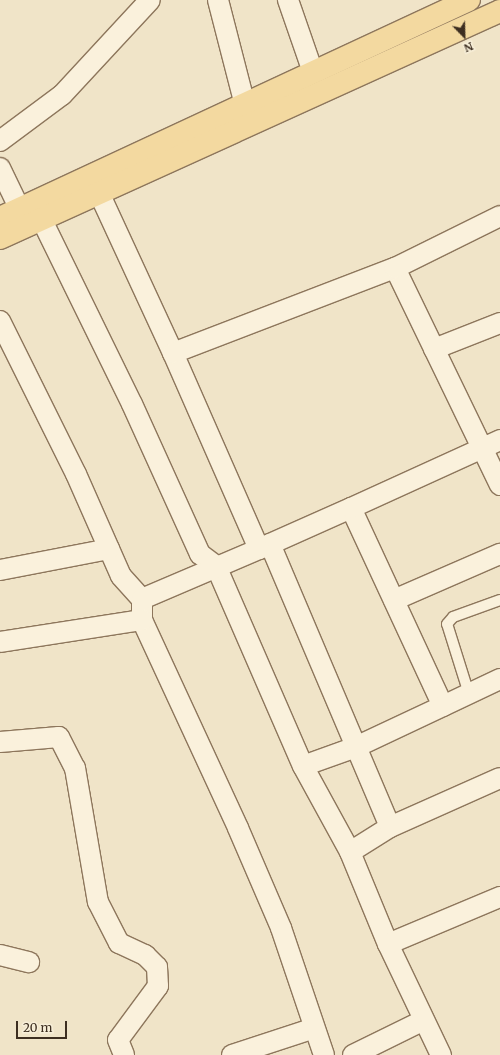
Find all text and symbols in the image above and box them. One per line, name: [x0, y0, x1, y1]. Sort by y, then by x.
north arrow: [444, 16, 484, 56]
text: N: [462, 39, 475, 55]
scale bar: [18, 1013, 69, 1039]
text: 20 m: [23, 1020, 52, 1035]

